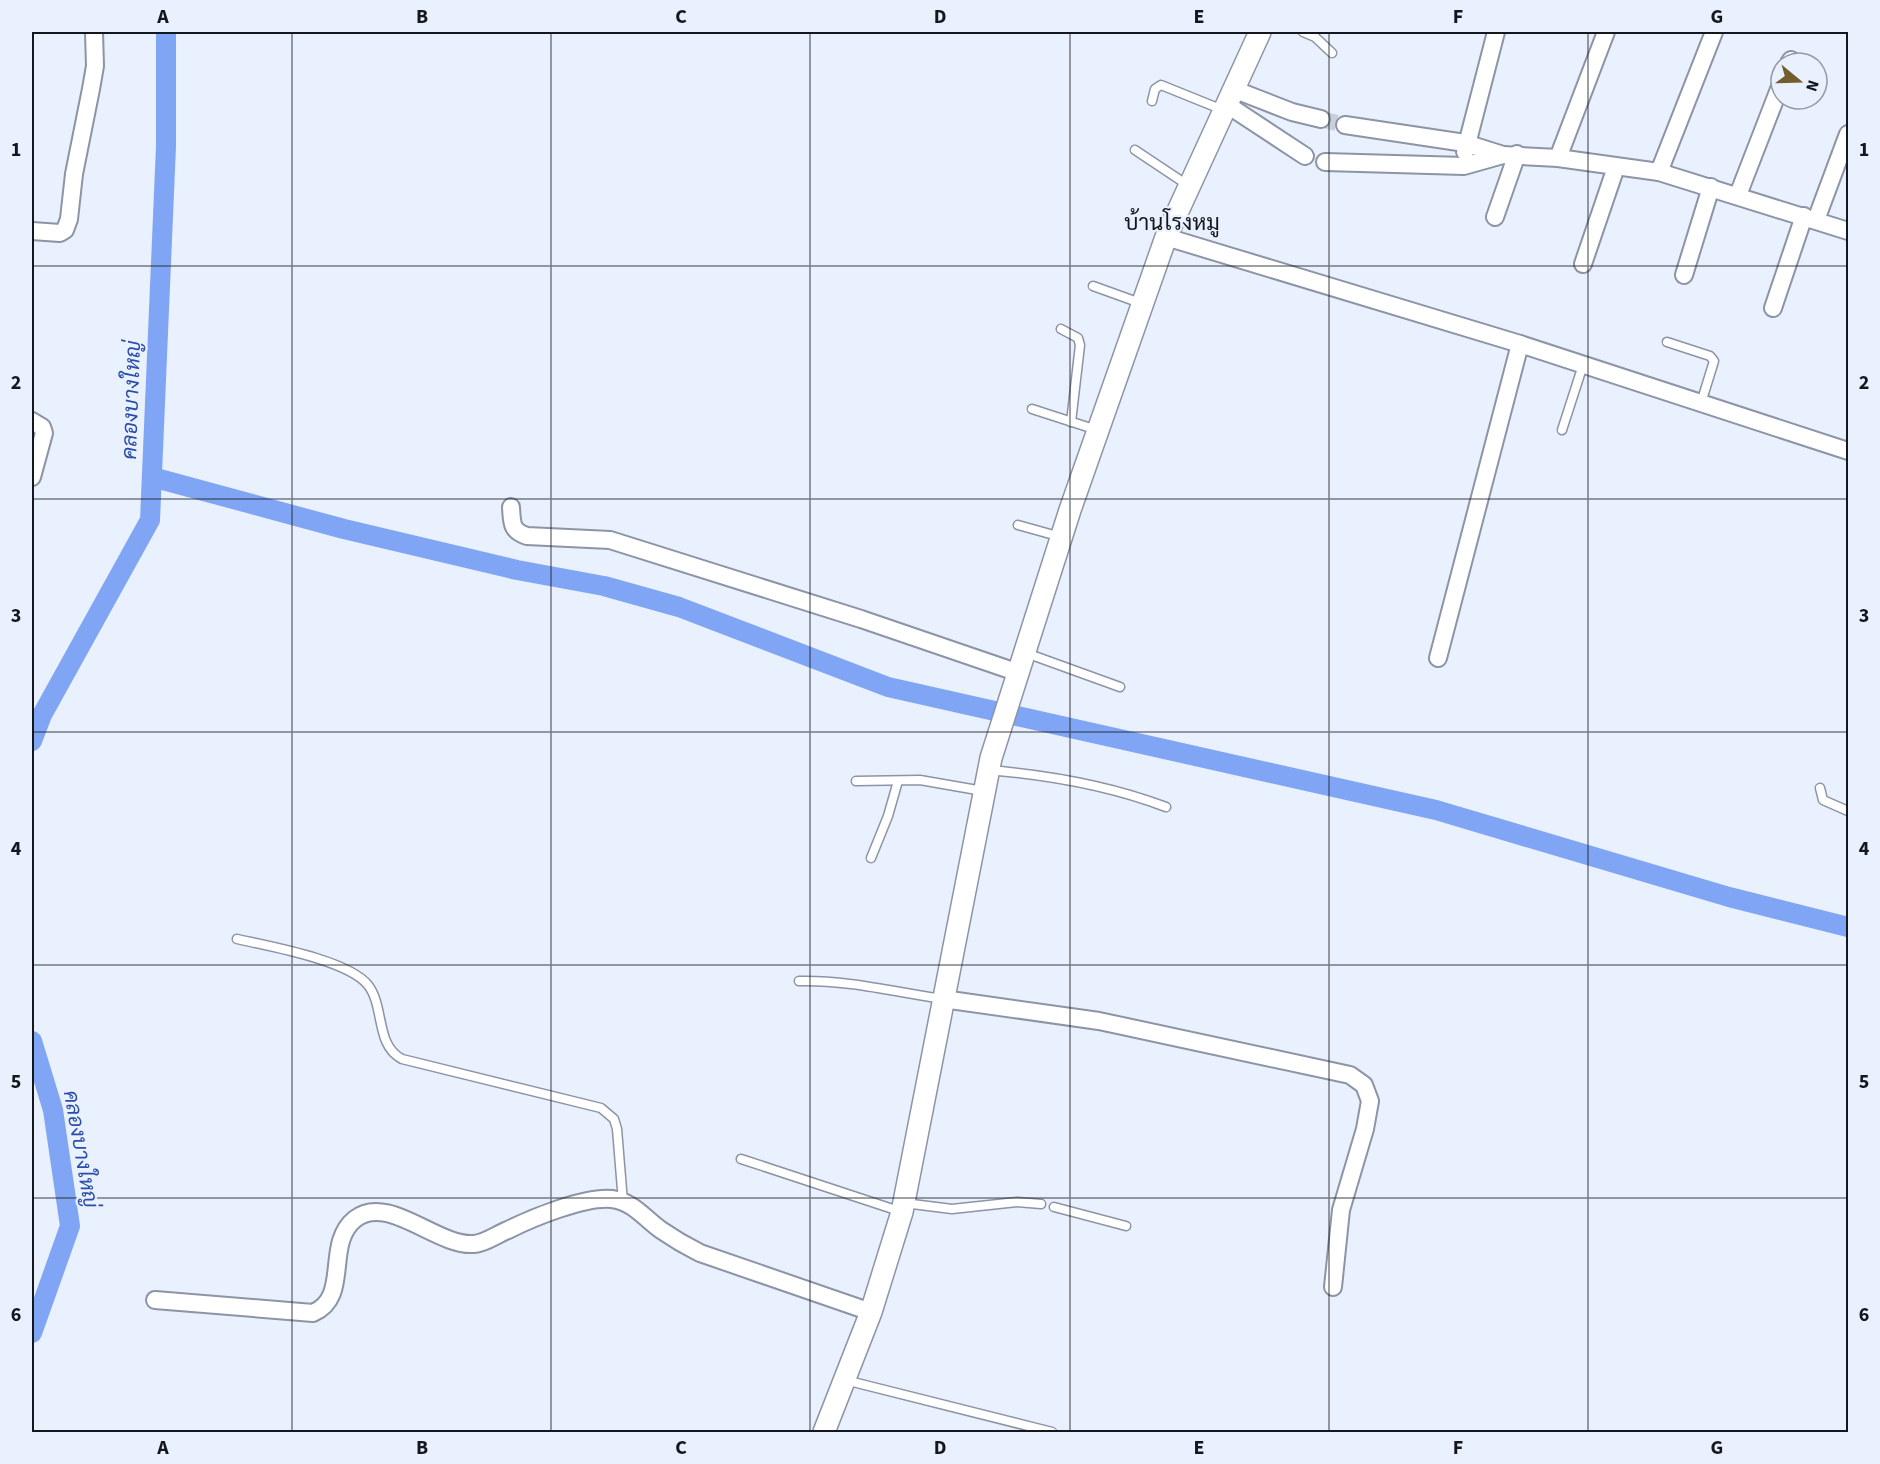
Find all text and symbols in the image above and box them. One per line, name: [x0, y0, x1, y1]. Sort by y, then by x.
text: A: [156, 3, 169, 31]
text: B: [416, 3, 428, 31]
text: C: [675, 3, 687, 31]
text: D: [934, 3, 946, 31]
text: E: [1194, 3, 1204, 31]
text: F: [1453, 3, 1463, 31]
text: G: [1711, 3, 1723, 31]
north arrow: [1769, 51, 1829, 111]
text: N: [1800, 77, 1824, 94]
text: 1: [11, 136, 21, 164]
text: 1: [1859, 136, 1869, 164]
district label: บ้านโรงหมู: [1124, 207, 1220, 239]
water label: คลองบางใหญ่: [114, 339, 148, 460]
text: 2: [11, 369, 21, 397]
text: 2: [1859, 369, 1869, 397]
text: 3: [11, 602, 21, 630]
text: 3: [1859, 602, 1869, 630]
text: 4: [11, 835, 22, 863]
text: 4: [1859, 835, 1870, 863]
text: 5: [11, 1068, 21, 1096]
text: 5: [1859, 1068, 1869, 1096]
water label: คลองบางใหญ่: [56, 1088, 106, 1211]
text: 6: [11, 1301, 21, 1329]
text: 6: [1859, 1301, 1869, 1329]
text: A: [156, 1434, 169, 1462]
text: B: [416, 1434, 428, 1462]
text: C: [675, 1434, 687, 1462]
text: D: [934, 1434, 946, 1462]
text: E: [1194, 1434, 1204, 1462]
text: F: [1453, 1434, 1463, 1462]
text: G: [1711, 1434, 1723, 1462]

